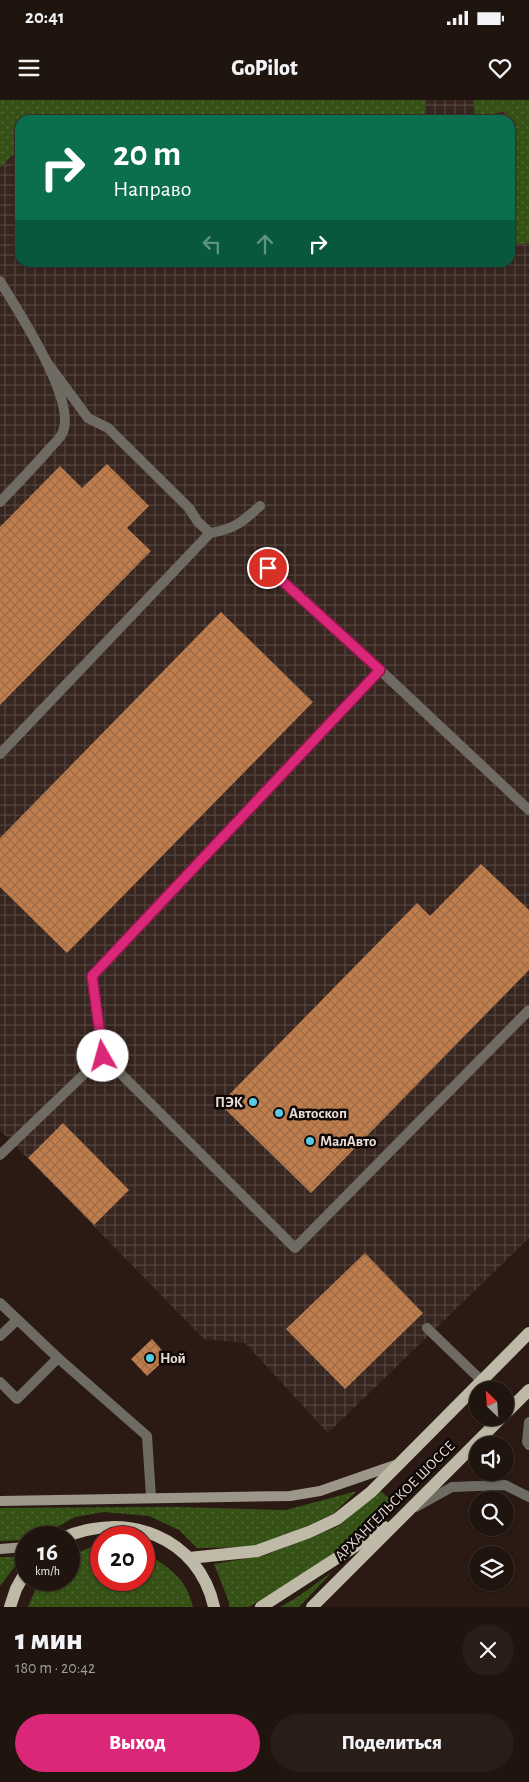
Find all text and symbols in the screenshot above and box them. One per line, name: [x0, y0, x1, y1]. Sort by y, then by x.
text: 20:41: [25, 8, 65, 27]
icon: menu: [15, 54, 43, 82]
icon: heart: [486, 54, 514, 82]
text: GoPilot: [231, 57, 298, 79]
icon: right: [30, 135, 95, 200]
text: 20 m: [113, 137, 181, 172]
text: Направо: [113, 178, 191, 200]
icon: left: [198, 230, 226, 258]
icon: ahead: [251, 230, 279, 258]
icon: right: [304, 230, 332, 258]
pin: [247, 547, 289, 589]
icon: arrive: [254, 554, 282, 582]
position arrow: [76, 1029, 128, 1081]
place label: ПЭК: [215, 1095, 243, 1110]
marker: ПЭК: [247, 1096, 259, 1108]
place label: Автоскоп: [289, 1106, 347, 1121]
marker: Автоскоп: [273, 1107, 285, 1119]
place label: МалАвто: [320, 1134, 376, 1149]
marker: МалАвто: [304, 1135, 316, 1147]
place label: Ной: [160, 1351, 186, 1366]
marker: Ной: [144, 1352, 156, 1364]
north arrow: [469, 1381, 514, 1426]
map controls: [469, 1381, 514, 1591]
button: sound: [469, 1436, 514, 1481]
street label: АРХАНГЕЛЬСКОЕ ШОССЕ: [332, 1438, 458, 1564]
button: search: [469, 1491, 514, 1536]
speed limit sign: 20: [90, 1526, 155, 1591]
text: 16: [37, 1540, 58, 1565]
button: layers: [469, 1546, 514, 1591]
text: km/h: [35, 1565, 60, 1577]
button: close: [462, 1624, 514, 1676]
text: 1 мин: [15, 1625, 83, 1655]
text: 180 m · 20:42: [15, 1660, 95, 1676]
button: Выход: [15, 1714, 260, 1772]
button: Поделиться: [270, 1714, 514, 1772]

